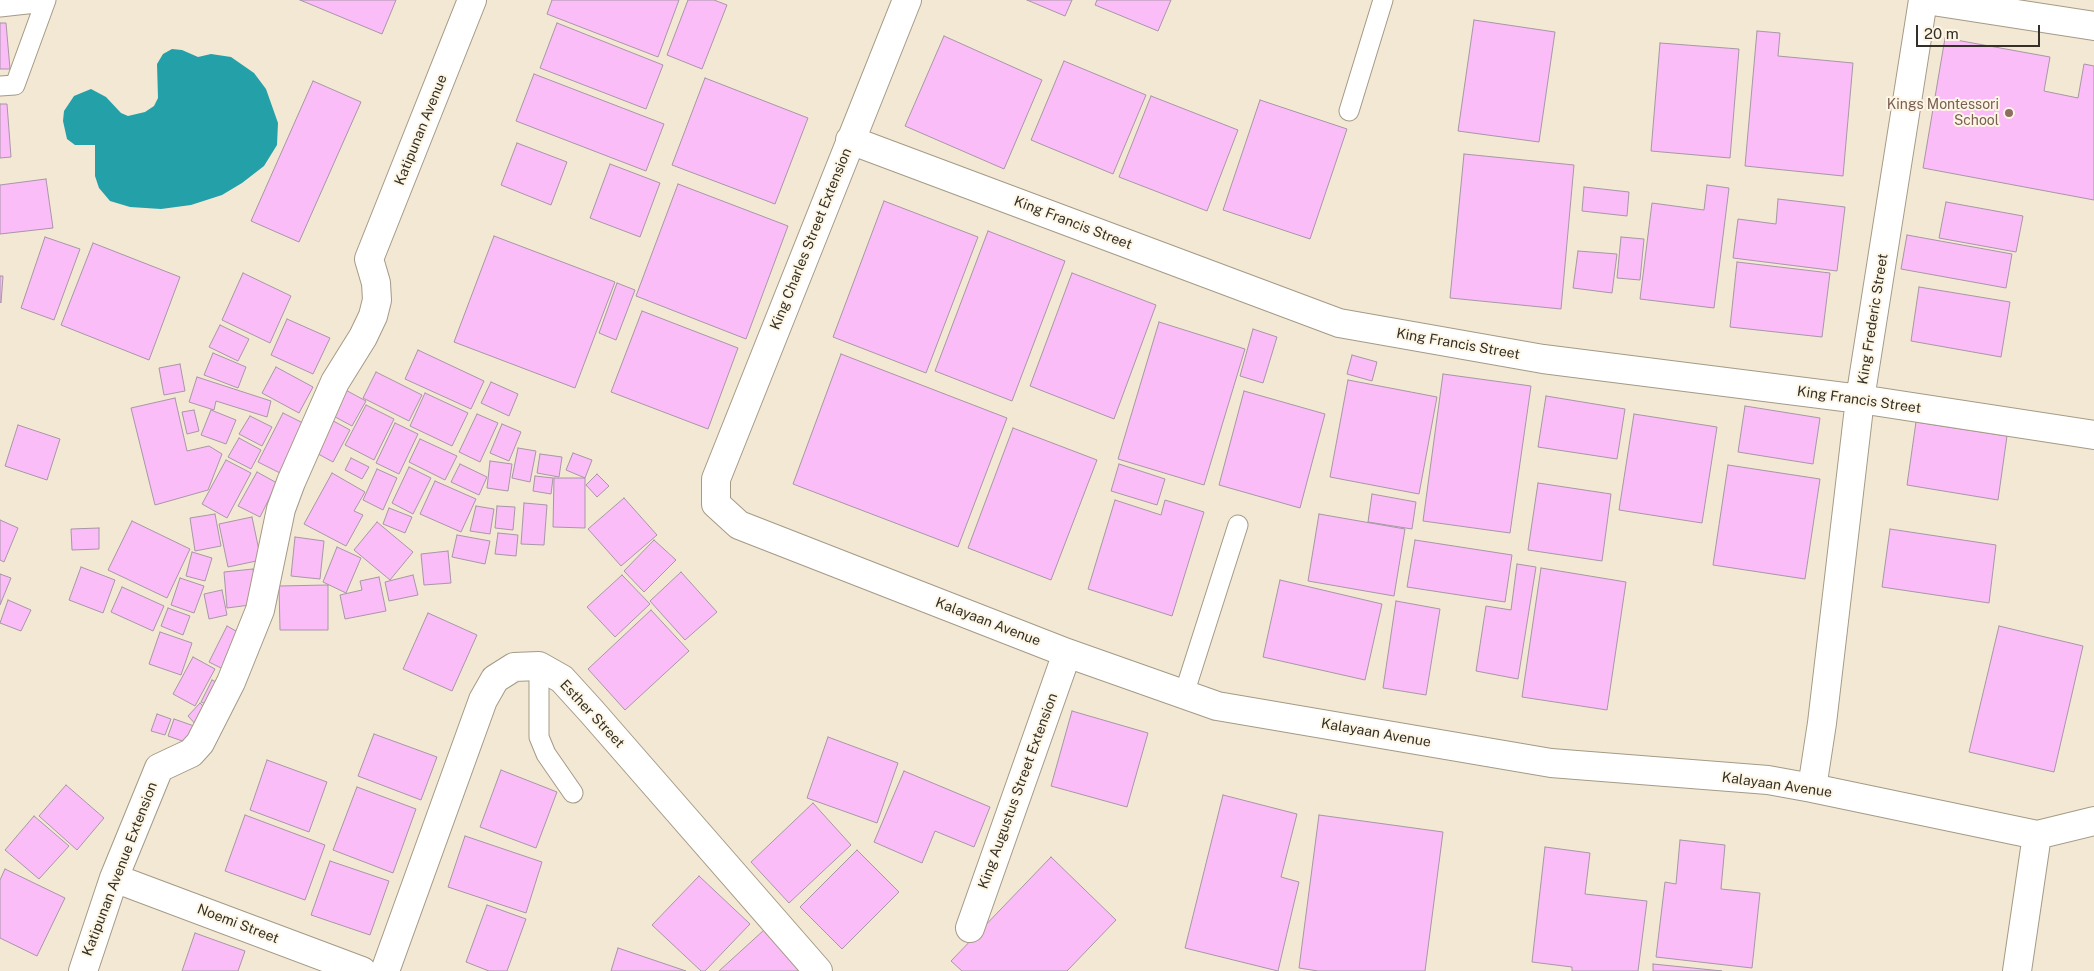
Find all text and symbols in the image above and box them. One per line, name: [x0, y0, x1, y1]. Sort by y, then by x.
scale bar: [1919, 15, 2043, 47]
text: 20 m: [1924, 25, 1959, 42]
street label: Katipunan Avenue: [391, 72, 451, 188]
place label: Kings Montessori School: [1887, 97, 1999, 130]
marker: Kings Montessori School: [2003, 107, 2015, 119]
street label: King Charles Street Extension: [767, 146, 855, 332]
street label: King Francis Street: [1012, 193, 1134, 253]
street label: King Frederic Street: [1854, 252, 1892, 386]
street label: King Francis Street: [1395, 325, 1521, 363]
street label: King Francis Street: [1796, 383, 1922, 417]
street label: Kalayaan Avenue: [933, 594, 1043, 650]
street label: Esther Street: [556, 677, 628, 751]
street label: King Augustus Street Extension: [975, 691, 1061, 891]
street label: Kalayaan Avenue: [1320, 715, 1432, 751]
street label: Kalayaan Avenue: [1721, 769, 1833, 801]
street label: Katipunan Avenue Extension: [79, 780, 161, 958]
street label: Noemi Street: [195, 901, 281, 947]

